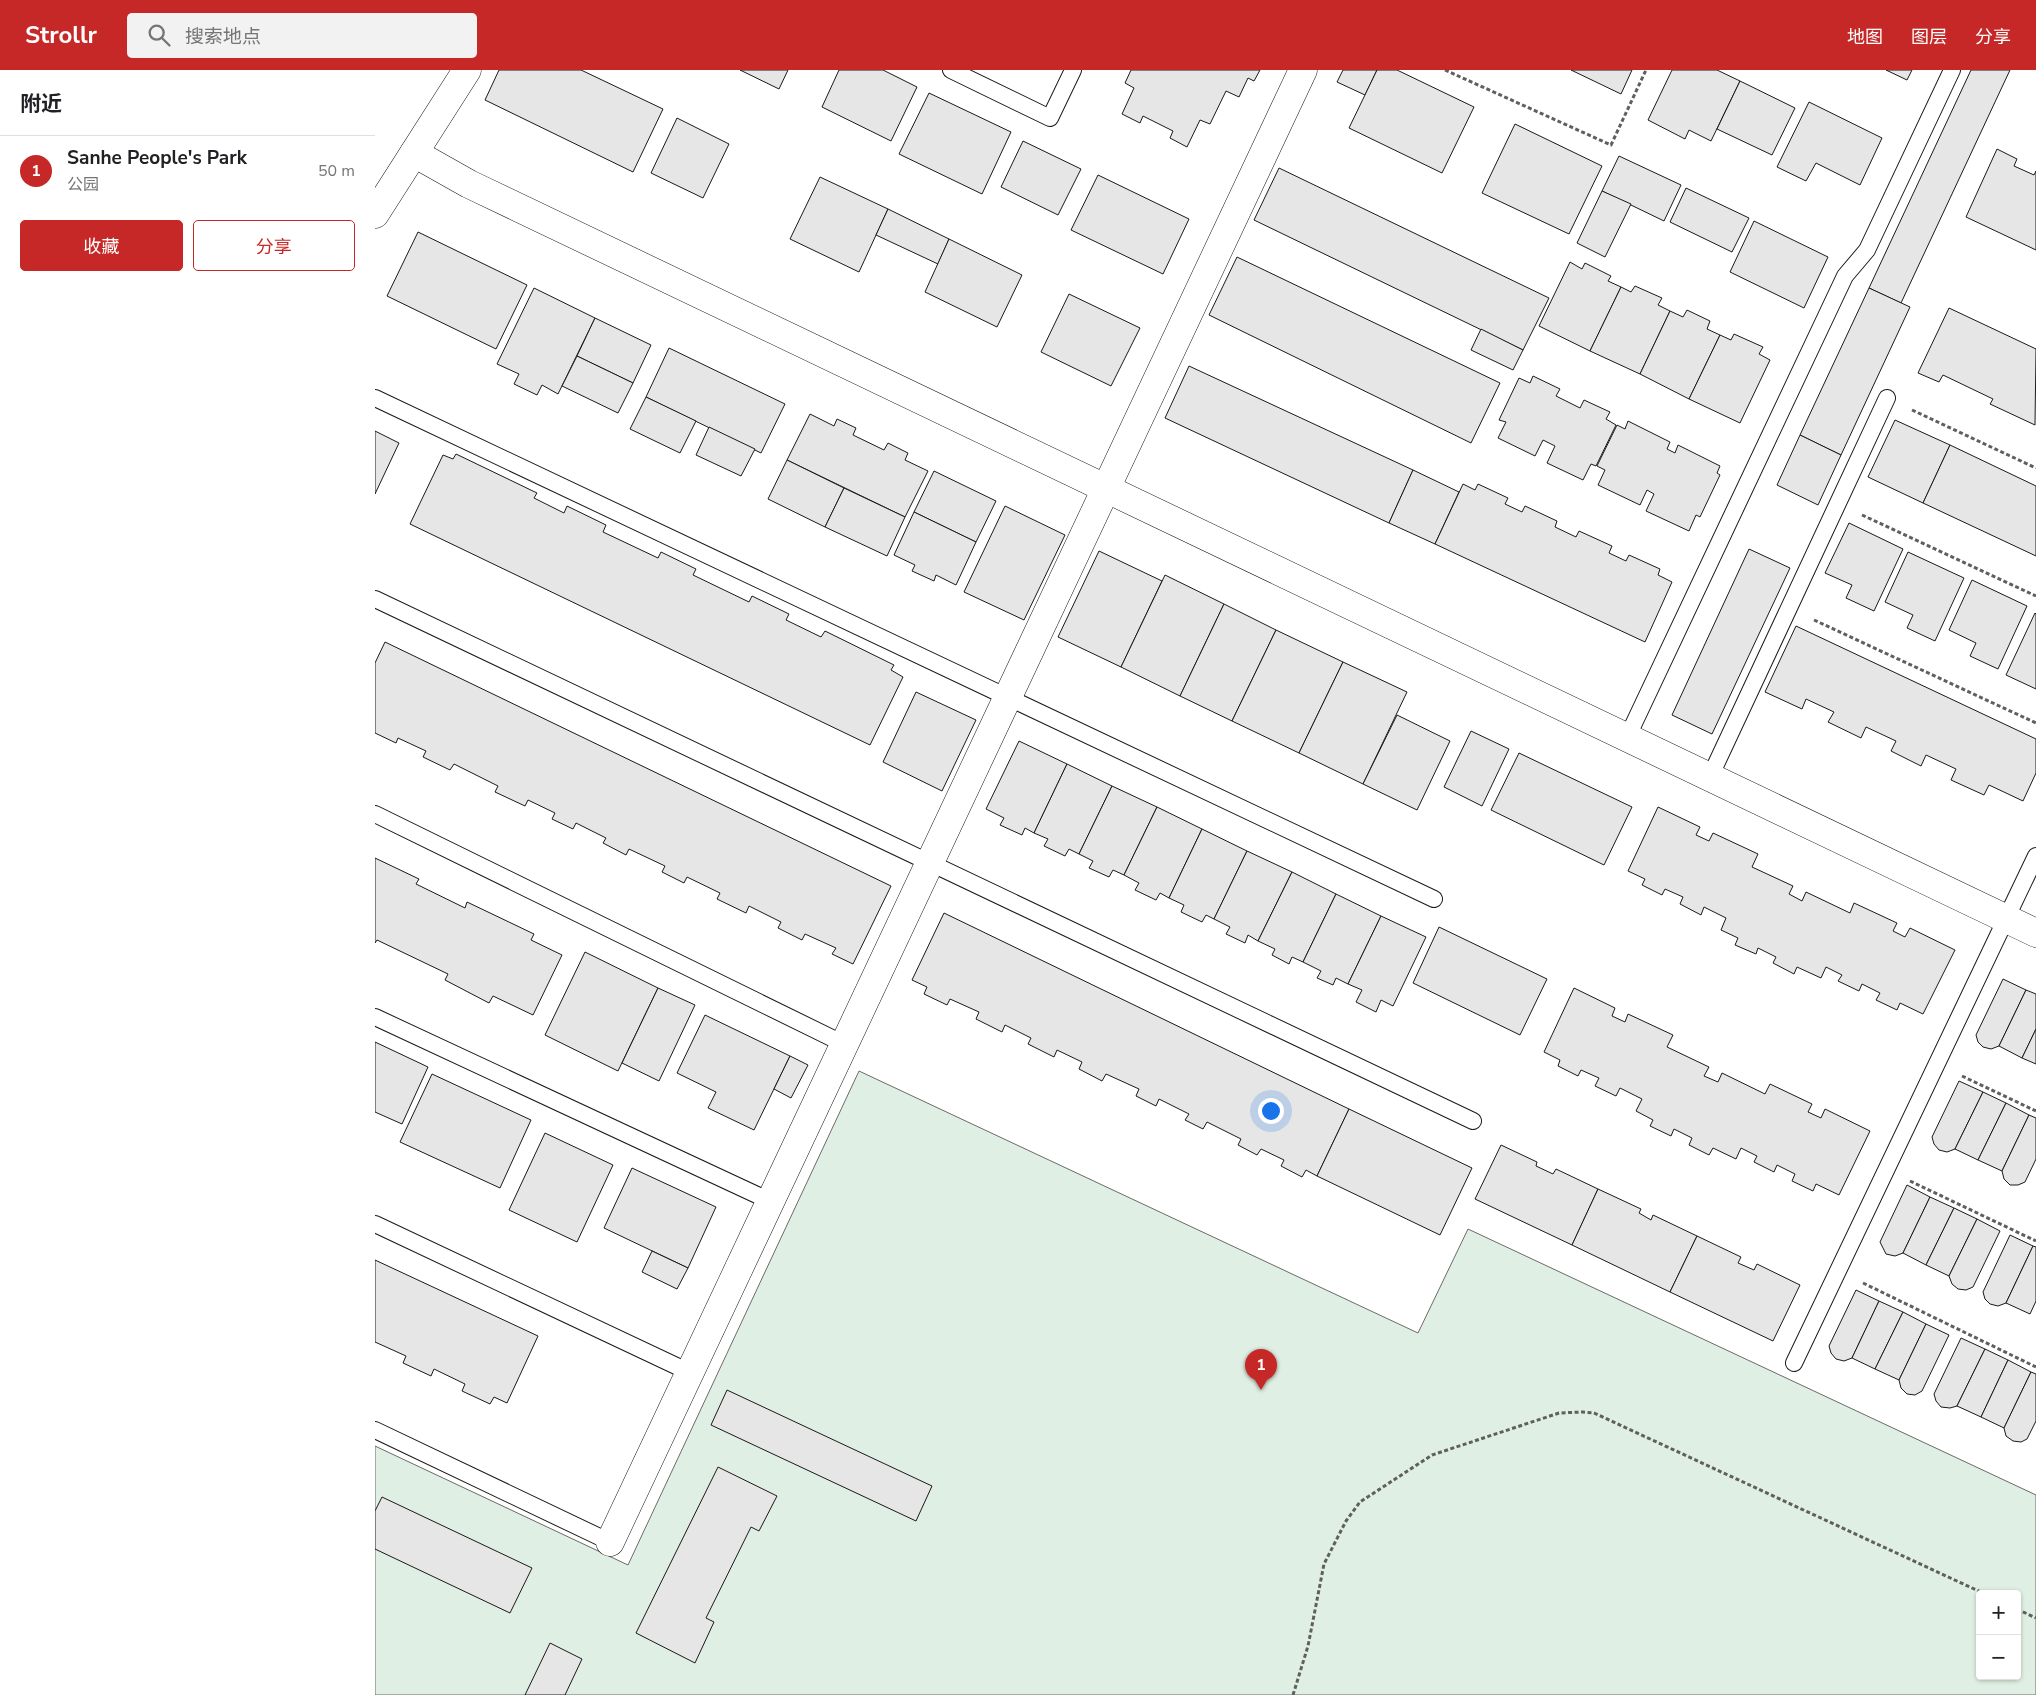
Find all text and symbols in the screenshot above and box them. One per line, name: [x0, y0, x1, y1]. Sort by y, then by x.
search box: [127, 13, 477, 58]
text: Strollr: [25, 19, 97, 51]
icon: search: [145, 21, 173, 49]
text: 搜索地点: [185, 24, 261, 50]
text: 地图: [1847, 25, 1883, 49]
text: 图层: [1911, 25, 1947, 49]
text: 分享: [1975, 25, 2011, 49]
text: 附近: [20, 90, 62, 118]
text: Sanhe People's Park: [67, 145, 247, 171]
text: 1: [31, 160, 41, 182]
text: 50 m: [318, 160, 355, 182]
text: 公园: [67, 174, 99, 196]
button: 收藏: [20, 220, 183, 271]
button: 分享: [193, 220, 355, 271]
your location: [1258, 1098, 1284, 1124]
pin: 1: [1245, 1349, 1277, 1390]
map controls: [1976, 1590, 2021, 1680]
button: +: [1976, 1590, 2021, 1635]
button: −: [1976, 1635, 2021, 1680]

